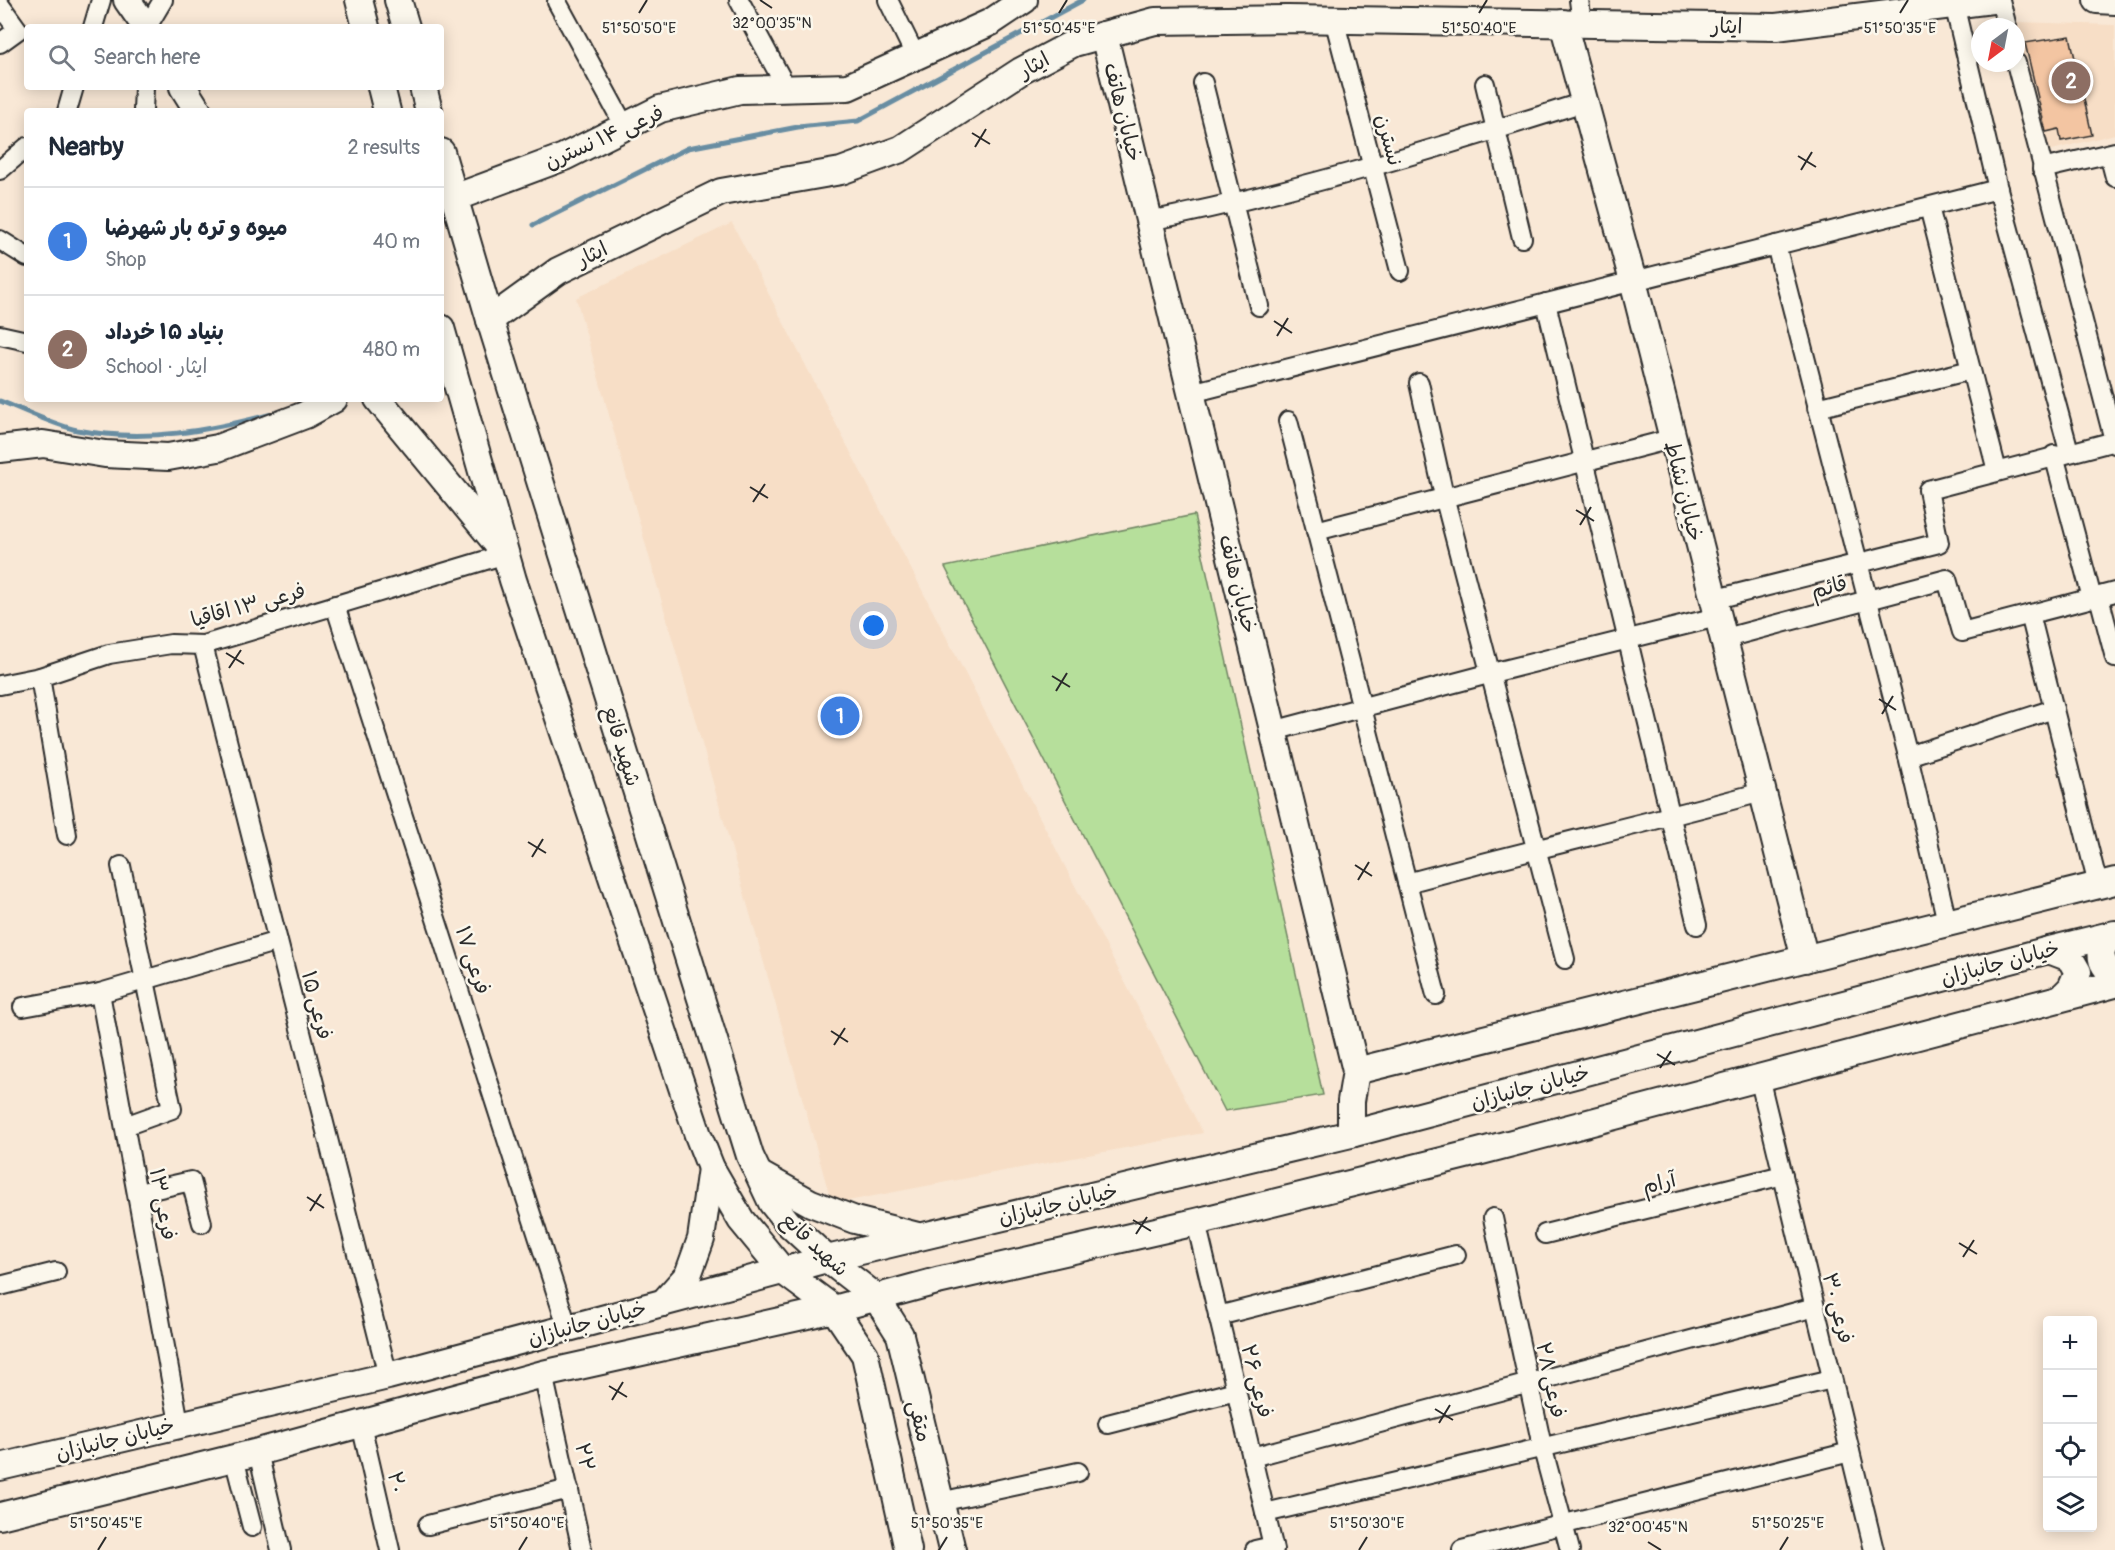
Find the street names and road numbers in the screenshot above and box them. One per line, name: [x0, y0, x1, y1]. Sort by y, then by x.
street label: ایثار: [1709, 13, 1743, 40]
street label: ایثار: [1012, 46, 1054, 86]
street label: خیابان هاتف: [1097, 60, 1148, 164]
street label: فرعی ۱۴ نسترن: [540, 99, 668, 176]
street label: نسترن: [1369, 111, 1408, 169]
street label: ایثار: [570, 235, 612, 274]
street label: خیابان نشاط: [1658, 438, 1709, 544]
street label: خیابان هاتف: [1212, 532, 1263, 636]
street label: قائم: [1808, 570, 1851, 607]
street label: فرعی ۱۳ اقاقیا: [188, 577, 309, 634]
street label: شهید قانع: [596, 703, 647, 790]
street label: فرعی ۱۷: [449, 923, 496, 998]
street label: خیابان جانبازان: [1938, 935, 2062, 992]
street label: فرعی ۱۵: [295, 968, 338, 1042]
street label: خیابان جانبازان: [1468, 1059, 1592, 1116]
street label: فرعی ۱۳: [143, 1166, 182, 1242]
street label: آرام: [1640, 1166, 1680, 1203]
street label: خیابان جانبازان: [996, 1178, 1120, 1231]
street label: شهید قانع: [774, 1206, 854, 1283]
street label: فرعی ۳۰: [1816, 1270, 1859, 1346]
street label: خیابان جانبازان: [525, 1295, 649, 1352]
street label: فرعی ۲۸: [1529, 1340, 1572, 1420]
street label: فرعی ۲۶: [1234, 1342, 1279, 1421]
street label: متقی: [901, 1397, 938, 1445]
street label: خیابان جانبازان: [53, 1412, 177, 1467]
street label: ۲۲: [568, 1440, 601, 1474]
street label: ۲۰: [381, 1469, 412, 1495]

